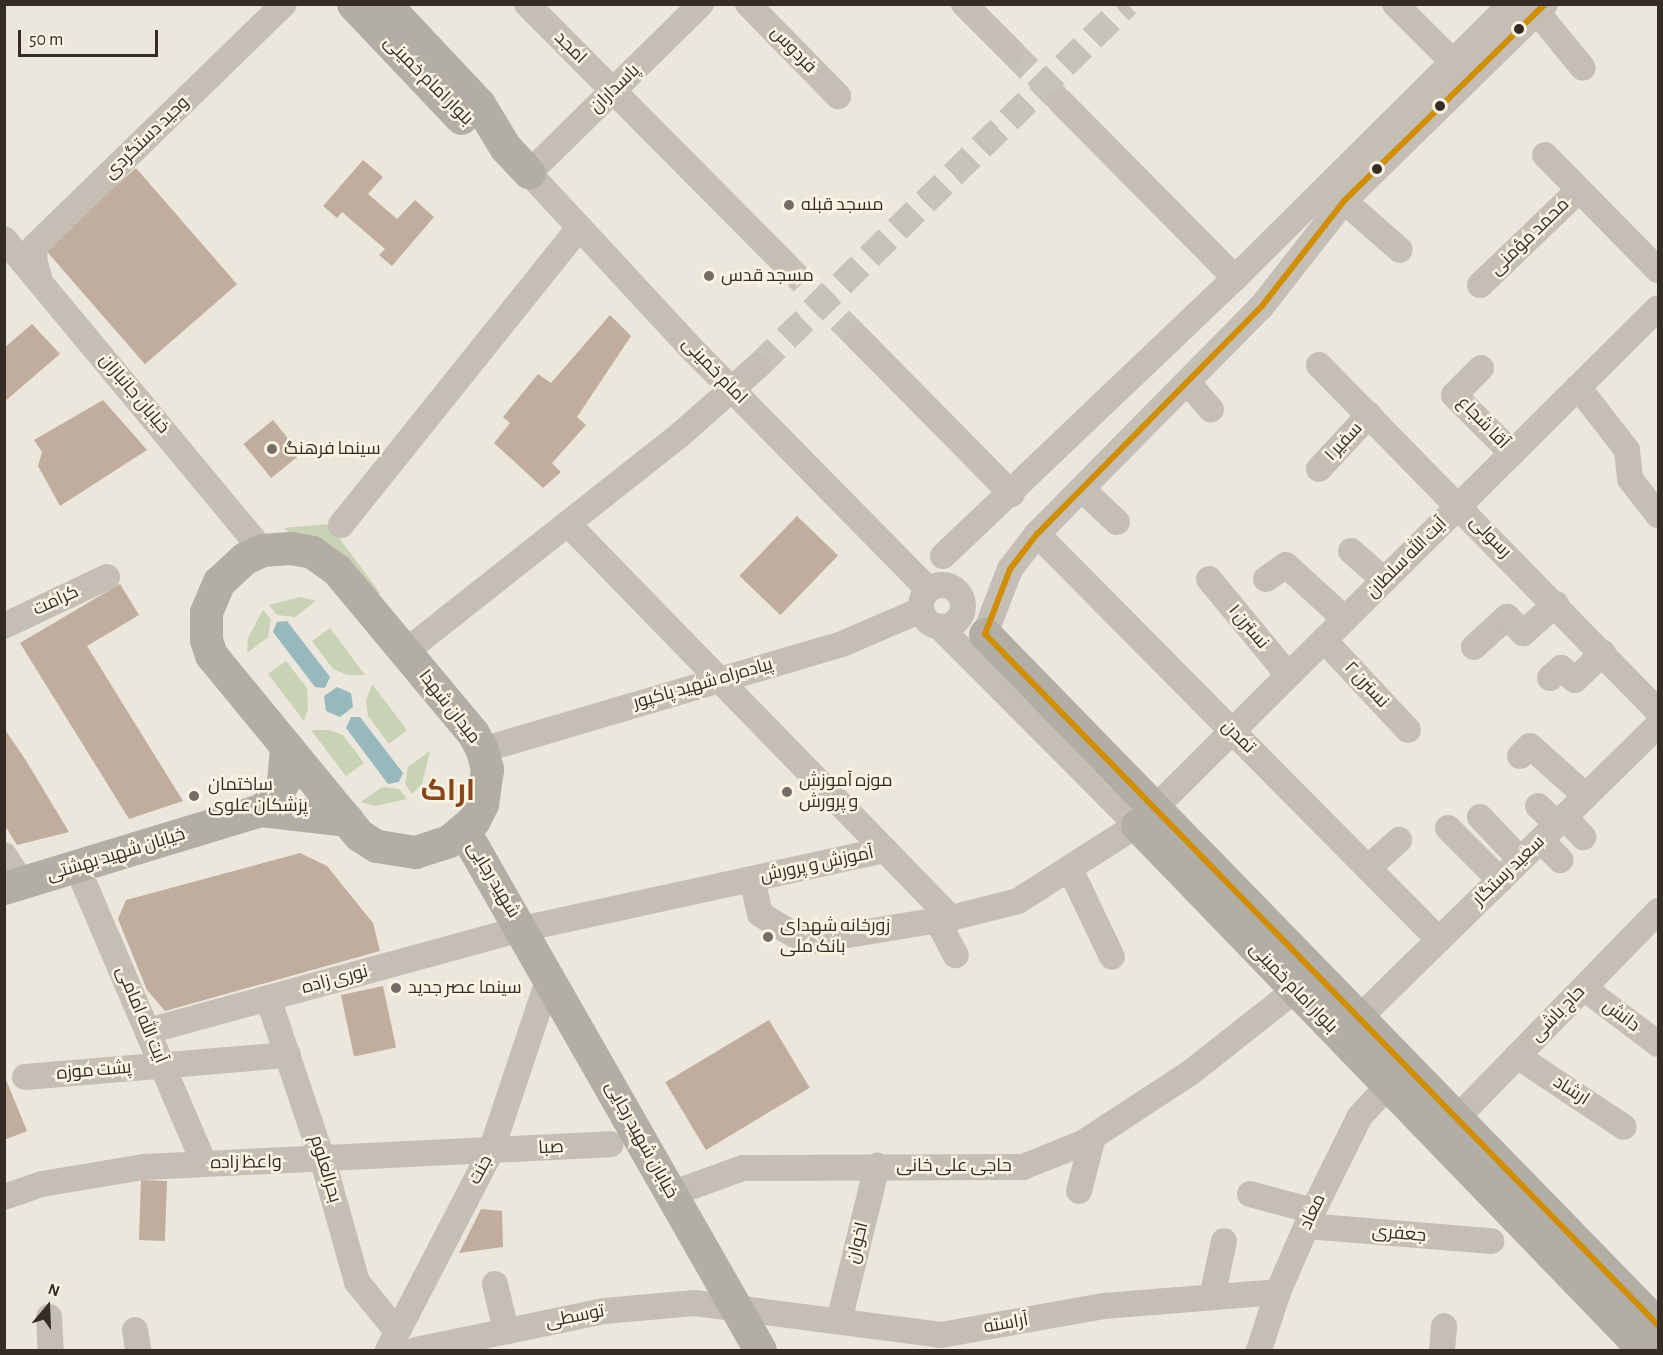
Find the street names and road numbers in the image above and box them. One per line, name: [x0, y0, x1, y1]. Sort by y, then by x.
street label: فردوس: [766, 22, 820, 78]
street label: امجد: [549, 27, 591, 69]
street label: بلوار امام خمینی: [379, 32, 477, 130]
street label: پاسداران: [586, 60, 644, 118]
street label: وحید دستگردی: [100, 92, 194, 184]
street label: محمد مؤمنی: [1486, 194, 1574, 280]
street label: امام خمینی: [677, 333, 751, 409]
street label: خیابان جانبازان: [94, 350, 174, 438]
street label: آقا شجاع: [1453, 392, 1513, 454]
street label: سفیر ۱: [1321, 418, 1367, 466]
street label: رسولی: [1465, 511, 1515, 563]
street label: آیت الله سلطان: [1362, 513, 1452, 603]
street label: کرامت: [30, 581, 82, 621]
street label: نسترن ۱: [1223, 600, 1273, 654]
street label: پیاده‌راه شهید پاکپور: [631, 654, 775, 714]
street label: نسترن ۲: [1339, 657, 1393, 713]
street label: میدان شهدا: [414, 666, 484, 748]
street label: تمدن: [1217, 716, 1259, 758]
street label: خیابان شهید بهشتی: [44, 824, 188, 886]
street label: سعید رستگار: [1468, 831, 1550, 911]
street label: شهید رجایی: [462, 838, 524, 922]
street label: آموزش و پرورش: [758, 842, 876, 888]
street label: بلوار امام خمینی: [1244, 938, 1342, 1038]
street label: نوری زاده: [299, 961, 371, 999]
street label: آیت الله امامی: [111, 963, 171, 1067]
street label: حاج باشی: [1526, 981, 1590, 1047]
street label: دانش: [1598, 995, 1644, 1037]
street label: پشت موزه: [56, 1057, 132, 1085]
street label: ارشاد: [1549, 1071, 1593, 1111]
street label: خیابان شهید رجایی: [600, 1077, 682, 1203]
street label: بحرالعلوم: [305, 1133, 345, 1205]
street label: صبا: [538, 1137, 564, 1159]
street label: واعظ زاده: [210, 1152, 282, 1174]
street label: جنت: [464, 1152, 498, 1188]
street label: حاجی علی خانی: [896, 1155, 1012, 1177]
street label: معاد: [1295, 1191, 1331, 1233]
street label: اخوان: [842, 1220, 874, 1266]
street label: جعفری: [1371, 1221, 1427, 1247]
street label: توسطی: [544, 1301, 606, 1333]
street label: آراسته: [982, 1309, 1030, 1339]

